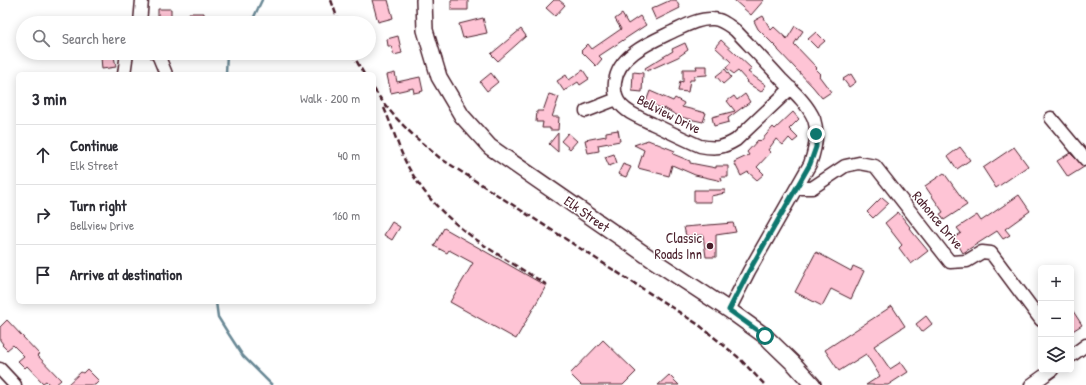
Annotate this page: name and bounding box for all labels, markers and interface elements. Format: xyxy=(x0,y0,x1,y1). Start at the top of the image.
search box xyxy=(16,16,376,60)
icon: search xyxy=(30,27,52,49)
text: Search here xyxy=(62,28,126,49)
text: 3 min xyxy=(32,87,67,110)
text: Walk · 200 m xyxy=(300,89,360,107)
street label: Bellview Drive xyxy=(634,89,705,138)
route end xyxy=(807,125,825,143)
text: Continue xyxy=(70,135,118,156)
icon: ahead xyxy=(32,144,54,166)
text: 40 m xyxy=(337,146,360,164)
text: Elk Street xyxy=(70,156,118,174)
street label: Rahonce Drive xyxy=(909,187,969,253)
street label: Elk Street xyxy=(561,191,614,236)
text: Turn right xyxy=(70,195,126,216)
icon: right xyxy=(32,204,54,226)
text: 160 m xyxy=(332,206,360,224)
text: Bellview Drive xyxy=(70,216,134,234)
place label: Classic Roads Inn xyxy=(654,228,703,263)
marker: Classic Roads Inn xyxy=(705,241,715,251)
icon: arrive xyxy=(32,264,54,286)
text: Arrive at destination xyxy=(70,264,182,285)
map controls xyxy=(1038,265,1074,373)
button: + xyxy=(1038,265,1074,301)
button: − xyxy=(1038,301,1074,337)
route start xyxy=(756,327,774,345)
button: layers xyxy=(1038,337,1074,373)

